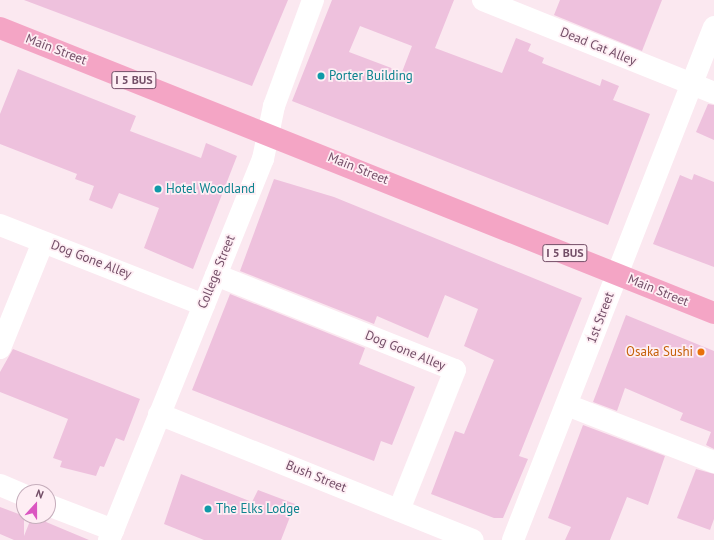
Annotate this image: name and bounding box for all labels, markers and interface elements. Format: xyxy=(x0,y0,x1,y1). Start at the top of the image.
street label: Dead Cat Alley xyxy=(557,25,639,69)
street label: Main Street xyxy=(23,31,89,69)
place label: Porter Building xyxy=(329,68,413,84)
road number: I 5 BUS xyxy=(111,70,157,90)
marker: Porter Building xyxy=(316,71,326,81)
street label: Main Street xyxy=(325,150,391,188)
place label: Hotel Woodland xyxy=(166,181,255,197)
marker: Hotel Woodland xyxy=(153,184,163,194)
street label: College Street xyxy=(195,233,239,311)
street label: Dog Gone Alley xyxy=(48,237,134,283)
road number: I 5 BUS xyxy=(542,243,588,263)
street label: Main Street xyxy=(625,272,691,310)
street label: 1st Street xyxy=(584,290,618,346)
street label: Dog Gone Alley xyxy=(362,328,448,374)
place label: Osaka Sushi xyxy=(626,344,693,360)
marker: Osaka Sushi xyxy=(696,347,706,357)
street label: Bush Street xyxy=(283,458,349,496)
north arrow xyxy=(16,484,56,524)
text: N xyxy=(34,486,46,502)
place label: The Elks Lodge xyxy=(216,501,300,517)
marker: The Elks Lodge xyxy=(203,504,213,514)

